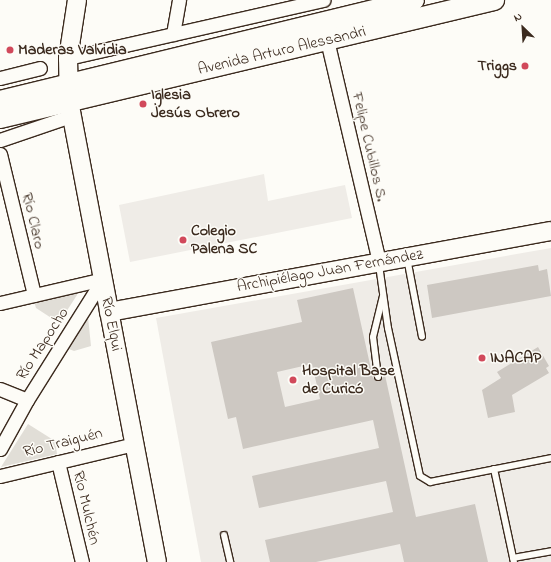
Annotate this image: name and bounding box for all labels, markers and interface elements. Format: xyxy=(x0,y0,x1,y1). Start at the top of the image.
north arrow xyxy=(503,8,543,48)
text: N xyxy=(511,8,525,26)
street label: Avenida Arturo Alessandri xyxy=(196,22,368,80)
place label: Maderas Valvidia xyxy=(18,40,127,60)
marker: Maderas Valvidia xyxy=(5,45,15,55)
place label: Triggs xyxy=(477,56,517,76)
marker: Triggs xyxy=(520,61,530,71)
place label: Iglesia Jesús Obrero xyxy=(151,85,240,123)
street label: Felipe Cubillos S. xyxy=(347,90,391,204)
marker: Iglesia Jesús Obrero xyxy=(138,99,148,109)
street label: Río Claro xyxy=(17,191,49,251)
place label: Colegio Palena SC xyxy=(191,221,257,259)
marker: Colegio Palena SC xyxy=(178,235,188,245)
street label: Archipiélago Juan Fernández xyxy=(235,245,425,297)
street label: Río Elqui xyxy=(96,295,126,353)
street label: Río Mapocho xyxy=(12,304,74,384)
place label: INACAP xyxy=(490,348,541,368)
marker: INACAP xyxy=(477,353,487,363)
place label: Hospital Base de Curicó xyxy=(302,361,395,399)
marker: Hospital Base de Curicó xyxy=(287,374,299,386)
street label: Río Traiguén xyxy=(21,424,105,462)
street label: Río Mulchén xyxy=(68,469,104,547)

